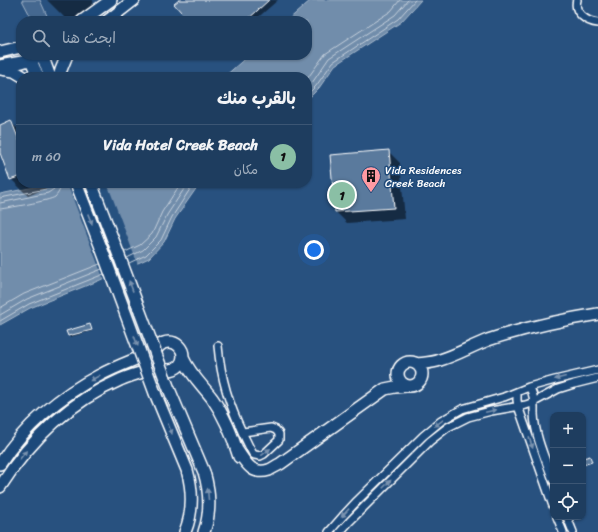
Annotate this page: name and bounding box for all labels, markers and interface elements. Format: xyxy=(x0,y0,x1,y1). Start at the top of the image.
search box xyxy=(16,16,312,60)
text: ابحث هنا xyxy=(62,25,116,51)
icon: search xyxy=(30,27,52,49)
text: بالقرب منك xyxy=(217,83,296,113)
text: Vida Hotel Creek Beach xyxy=(103,132,258,158)
text: 60 m xyxy=(32,145,61,168)
text: 1 xyxy=(280,145,286,168)
text: مكان xyxy=(234,158,258,181)
place label: Vida Residences Creek Beach xyxy=(385,161,462,193)
building icon: Vida Residences Creek Beach xyxy=(360,165,382,193)
pin: 1 xyxy=(329,180,355,210)
one-way arrow xyxy=(88,214,94,226)
your location xyxy=(304,240,324,260)
one-way arrow xyxy=(127,280,133,292)
one-way arrow xyxy=(134,335,140,347)
one-way arrow xyxy=(89,374,101,381)
one-way arrow xyxy=(554,376,566,382)
one-way arrow xyxy=(485,407,497,413)
map controls xyxy=(550,412,586,520)
button: + xyxy=(550,412,586,448)
one-way arrow xyxy=(433,419,444,427)
one-way arrow xyxy=(168,424,174,436)
one-way arrow xyxy=(528,437,534,449)
one-way arrow xyxy=(260,448,271,456)
button: − xyxy=(550,448,586,484)
one-way arrow xyxy=(18,450,27,460)
one-way arrow xyxy=(382,479,392,489)
button: locate xyxy=(550,484,586,520)
one-way arrow xyxy=(205,488,212,500)
one-way arrow xyxy=(340,508,350,518)

